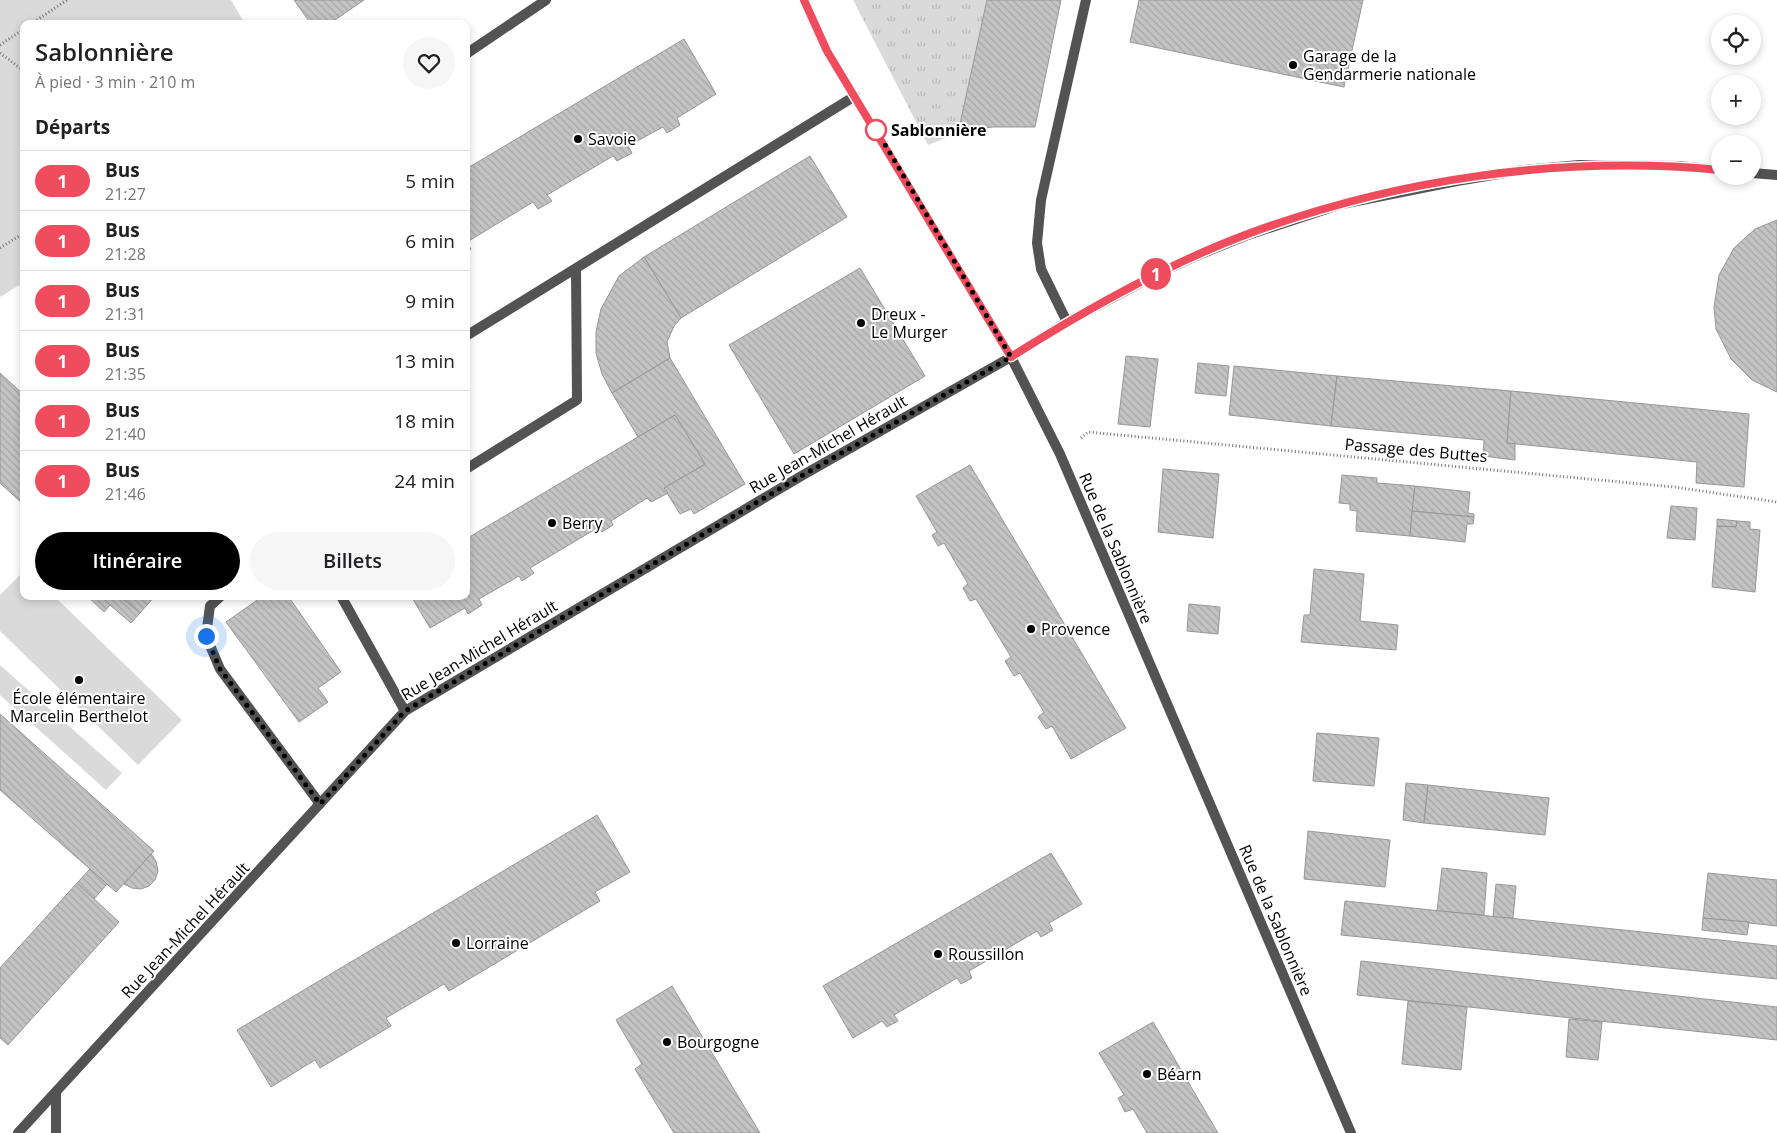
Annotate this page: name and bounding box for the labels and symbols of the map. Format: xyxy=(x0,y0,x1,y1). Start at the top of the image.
place label: Garage de la Gendarmerie nationale xyxy=(1303,45,1476,85)
marker: Garage de la Gendarmerie nationale xyxy=(1287,59,1299,71)
marker: Sablonnière xyxy=(865,119,887,141)
place label: Sablonnière xyxy=(891,119,986,141)
place label: Savoie xyxy=(588,128,636,150)
marker: Savoie xyxy=(572,133,584,145)
line badge: 1 xyxy=(1140,258,1172,290)
place label: Dreux - Le Murger xyxy=(871,303,948,343)
marker: Dreux - Le Murger xyxy=(855,317,867,329)
street label: Rue Jean-Michel Hérault xyxy=(745,390,911,498)
street label: Passage des Buttes xyxy=(1344,433,1488,467)
street label: Rue de la Sablonnière xyxy=(1074,469,1158,627)
place label: Berry xyxy=(562,512,603,534)
marker: Berry xyxy=(546,517,558,529)
street label: Rue Jean-Michel Hérault xyxy=(397,594,562,705)
place label: Provence xyxy=(1041,618,1110,640)
marker: Provence xyxy=(1025,623,1037,635)
your location xyxy=(194,624,219,649)
marker: École élémentaire Marcelin Berthelot xyxy=(73,674,85,686)
place label: École élémentaire Marcelin Berthelot xyxy=(10,687,148,727)
street label: Rue de la Sablonnière xyxy=(1234,841,1318,999)
street label: Rue Jean-Michel Hérault xyxy=(116,857,254,1003)
place label: Lorraine xyxy=(466,932,529,954)
marker: Lorraine xyxy=(450,937,462,949)
place label: Roussillon xyxy=(948,943,1024,965)
marker: Roussillon xyxy=(932,948,944,960)
place label: Bourgogne xyxy=(677,1031,759,1053)
marker: Bourgogne xyxy=(661,1036,673,1048)
place label: Béarn xyxy=(1157,1063,1202,1085)
marker: Béarn xyxy=(1141,1068,1153,1080)

